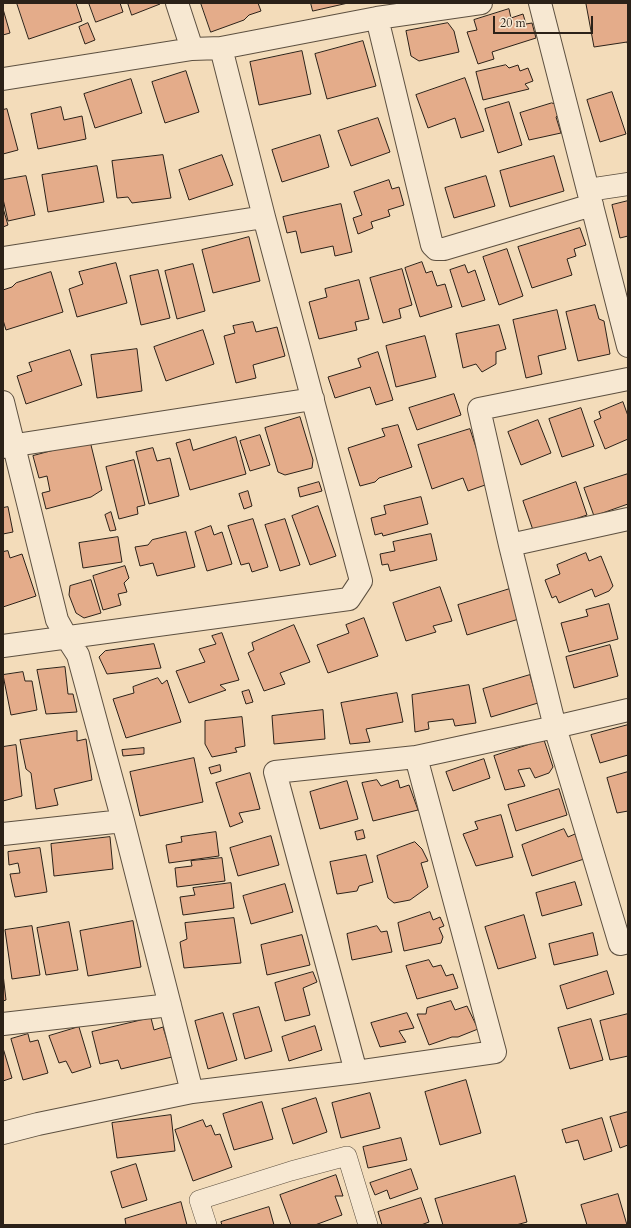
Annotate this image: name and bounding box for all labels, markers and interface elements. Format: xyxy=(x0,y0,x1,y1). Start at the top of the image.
scale bar xyxy=(495,8,595,34)
text: 20 m xyxy=(500,15,526,31)

